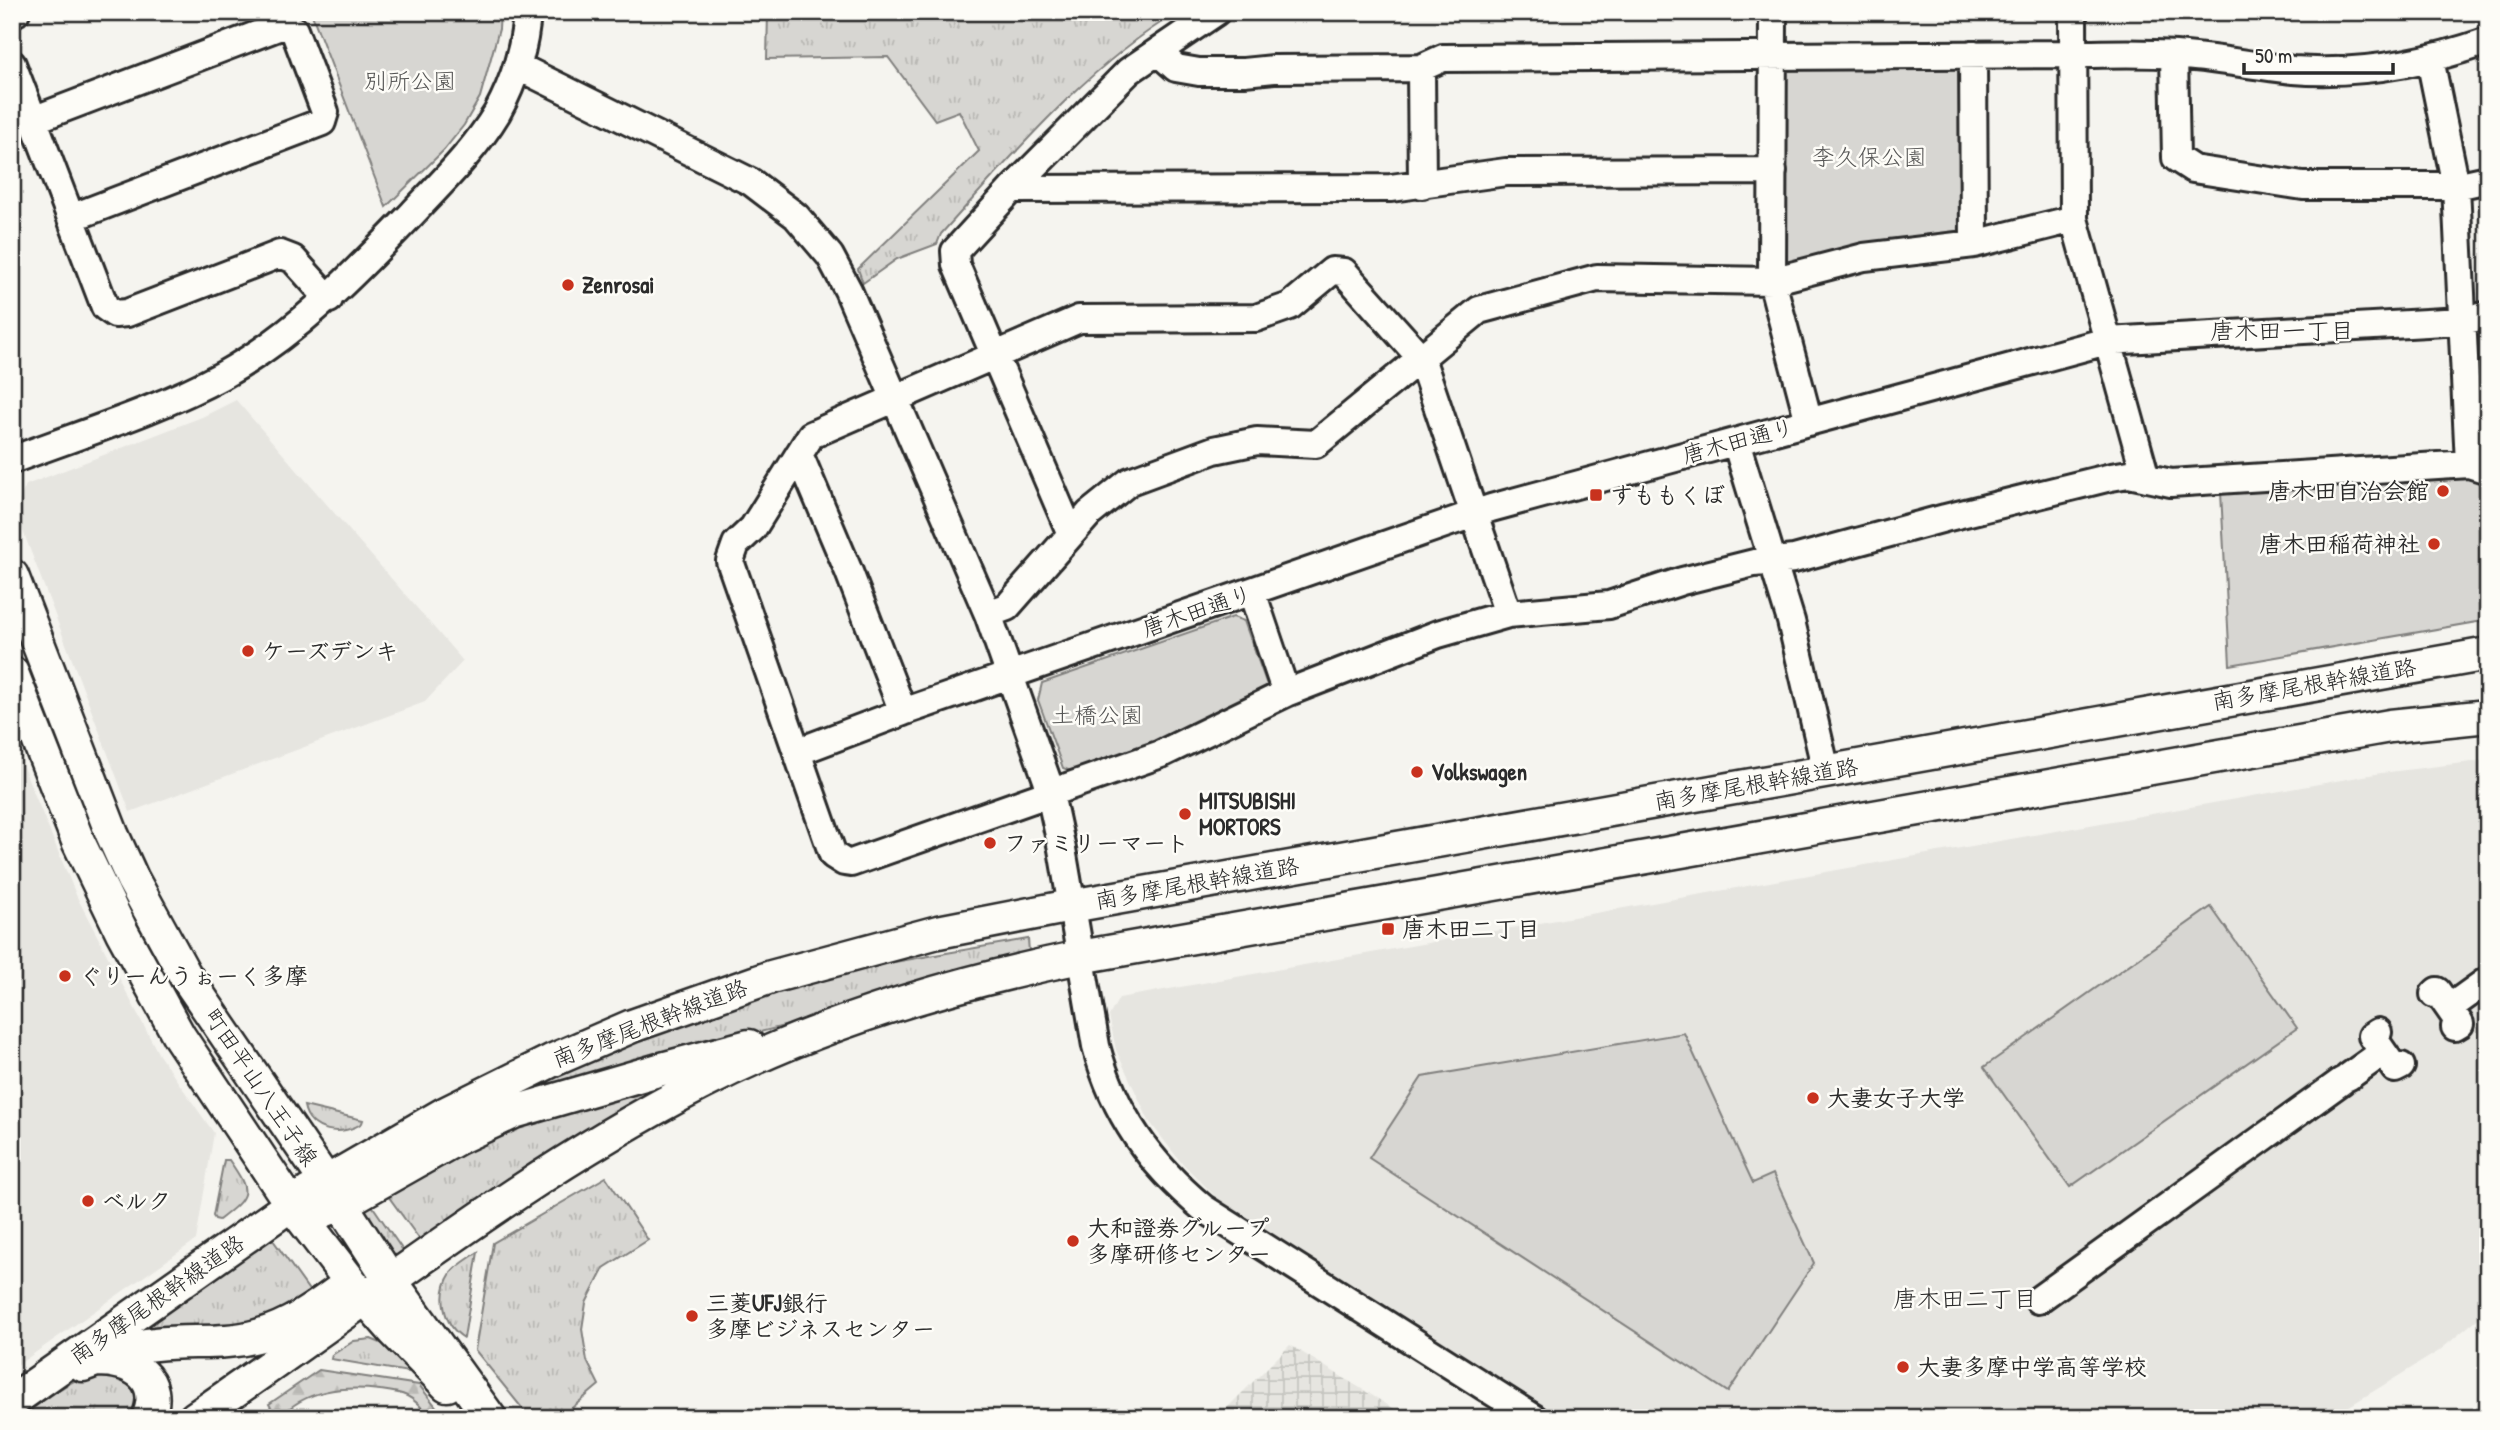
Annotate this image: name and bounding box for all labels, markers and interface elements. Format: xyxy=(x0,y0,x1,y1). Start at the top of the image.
scale bar xyxy=(2244,32,2393,76)
text: 50 m xyxy=(2255,41,2292,70)
park label: 別所公園 xyxy=(364,65,456,96)
park label: 李久保公園 xyxy=(1812,141,1927,172)
place label: Zenrosai xyxy=(582,269,654,300)
marker: Zenrosai xyxy=(560,277,576,293)
district label: 唐木田一丁目 xyxy=(2210,314,2354,346)
street label: 唐木田通り xyxy=(1678,411,1797,470)
place label: 唐木田自治会館 xyxy=(2268,475,2429,506)
place label: すももくぼ xyxy=(1610,479,1725,510)
marker: 唐木田自治会館 xyxy=(2435,483,2451,499)
marker: すももくぼ xyxy=(1588,487,1604,503)
place label: 唐木田稲荷神社 xyxy=(2259,528,2420,559)
marker: 唐木田稲荷神社 xyxy=(2426,536,2442,552)
street label: 唐木田通り xyxy=(1137,577,1256,644)
place label: ケーズデンキ xyxy=(262,635,398,666)
marker: ケーズデンキ xyxy=(240,643,256,659)
street label: 南多摩尾根幹線道路 xyxy=(2209,650,2419,717)
park label: 土橋公園 xyxy=(1051,699,1143,730)
street label: 南多摩尾根幹線道路 xyxy=(1651,750,1861,817)
place label: Volkswagen xyxy=(1431,756,1527,788)
marker: Volkswagen xyxy=(1409,764,1425,780)
place label: MITSUBISHI MORTORS xyxy=(1199,785,1296,842)
marker: MITSUBISHI MORTORS xyxy=(1177,806,1193,822)
place label: ファミリーマート xyxy=(1004,827,1189,858)
marker: ファミリーマート xyxy=(982,835,998,851)
street label: 南多摩尾根幹線道路 xyxy=(1092,849,1302,916)
place label: 唐木田二丁目 xyxy=(1402,913,1540,944)
marker: 唐木田二丁目 xyxy=(1380,921,1396,937)
place label: ぐりーんうぉーく多摩 xyxy=(79,960,308,991)
marker: ぐりーんうぉーく多摩 xyxy=(57,968,73,984)
street label: 南多摩尾根幹線道路 xyxy=(548,971,752,1074)
street label: 町田平山八王子線 xyxy=(197,1002,326,1172)
place label: 大妻女子大学 xyxy=(1827,1082,1965,1113)
marker: 大妻女子大学 xyxy=(1805,1090,1821,1106)
place label: ベルク xyxy=(102,1185,171,1216)
marker: ベルク xyxy=(80,1193,96,1209)
place label: 大和證券グループ 多摩研修センター xyxy=(1087,1212,1271,1269)
street label: 南多摩尾根幹線道路 xyxy=(63,1227,250,1371)
marker: 大和證券グループ 多摩研修センター xyxy=(1065,1233,1081,1249)
district label: 唐木田二丁目 xyxy=(1893,1282,2037,1314)
place label: 三菱UFJ銀行 多摩ビジネスセンター xyxy=(706,1287,935,1344)
marker: 三菱UFJ銀行 多摩ビジネスセンター xyxy=(684,1308,700,1324)
place label: 大妻多摩中学高等学校 xyxy=(1917,1351,2147,1382)
marker: 大妻多摩中学高等学校 xyxy=(1895,1359,1911,1375)

